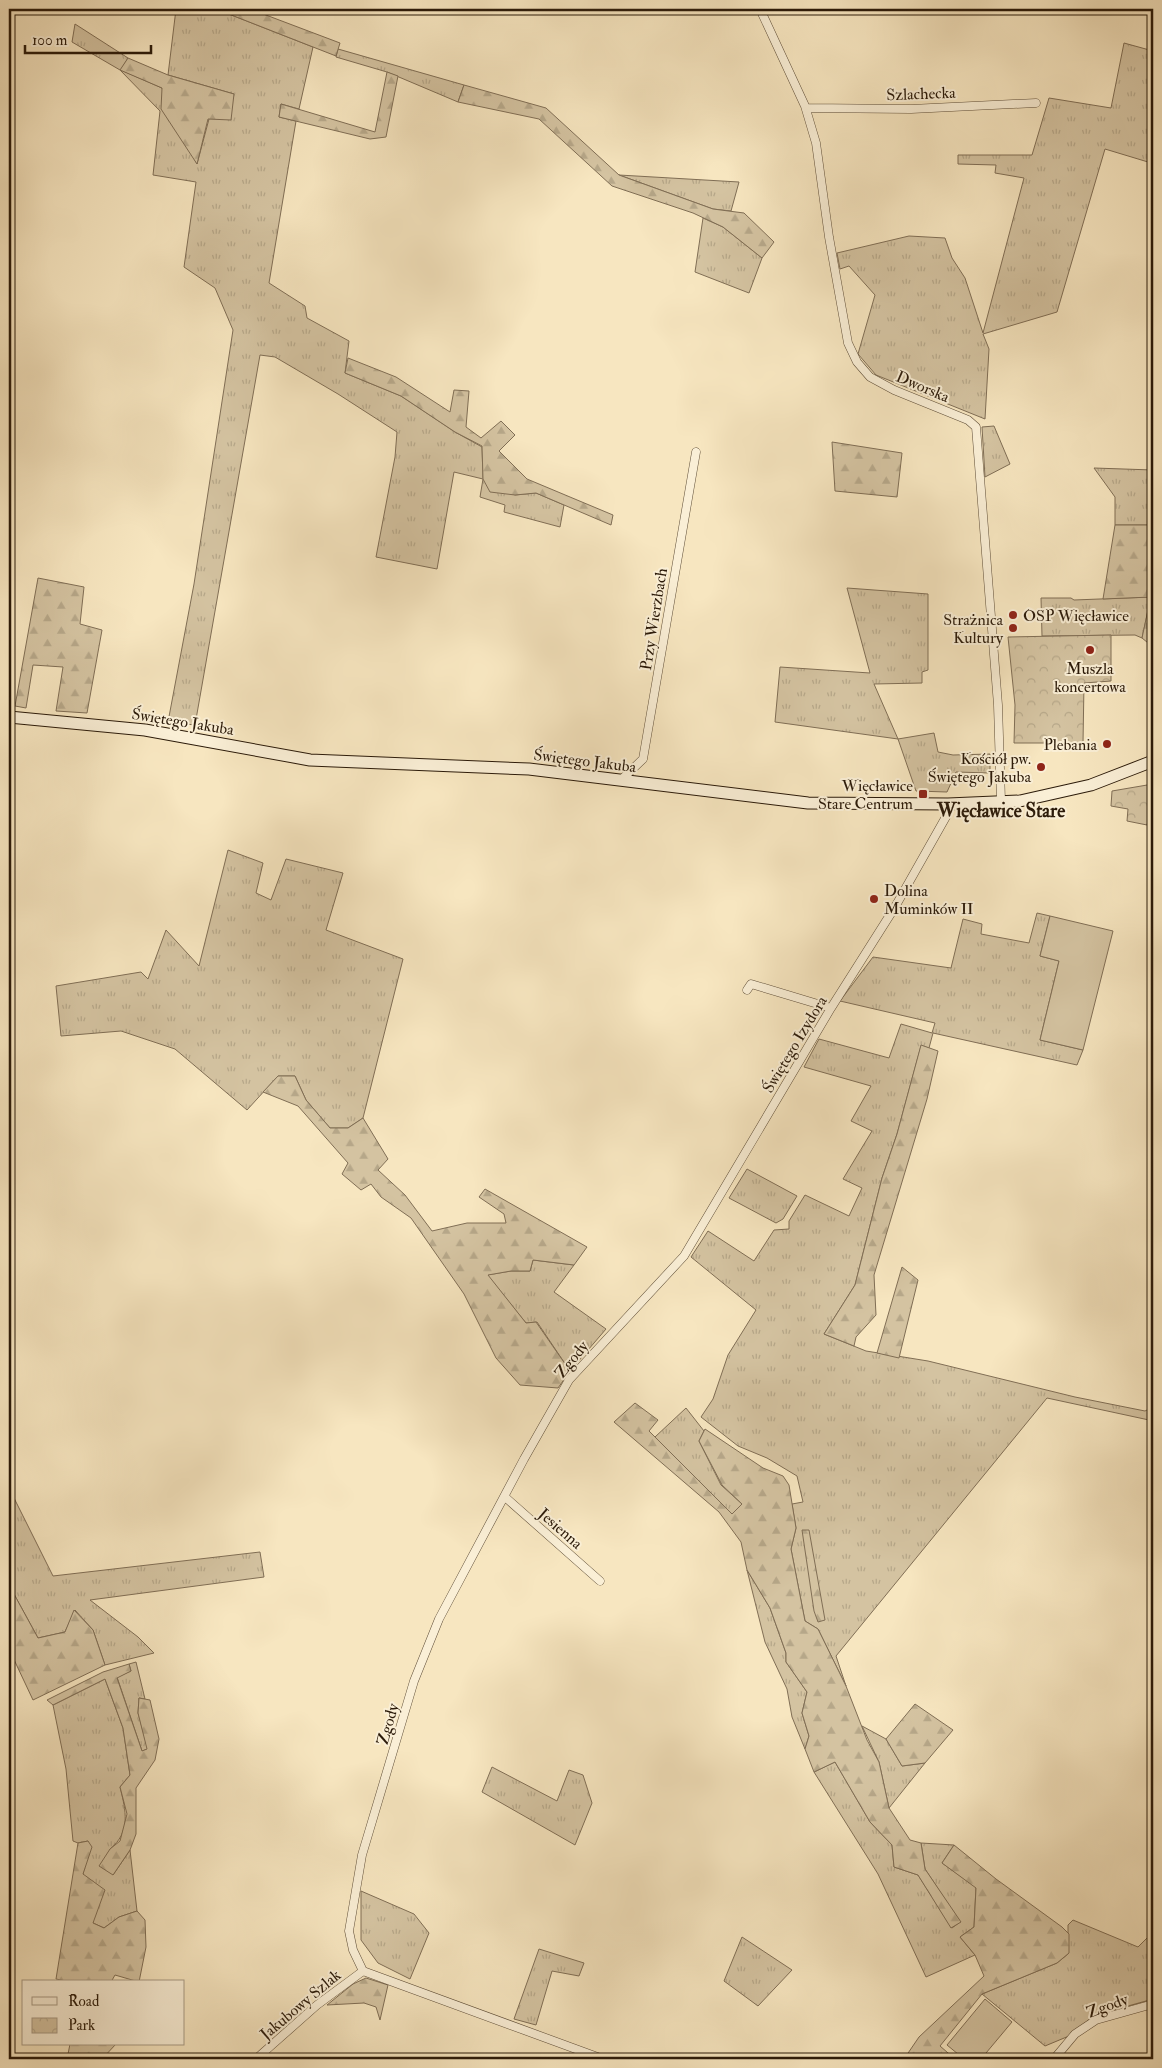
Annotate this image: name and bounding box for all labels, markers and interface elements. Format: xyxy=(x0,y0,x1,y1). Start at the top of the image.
scale bar xyxy=(25,22,151,54)
text: 100 m xyxy=(32,31,68,50)
street label: Szlachecka xyxy=(886,83,956,105)
street label: Dworska xyxy=(893,367,953,407)
street label: Przy Wierzbach xyxy=(636,566,672,672)
place label: OSP Więcławice xyxy=(1023,606,1129,626)
marker: OSP Więcławice xyxy=(1007,609,1019,621)
place label: Strażnica Kultury xyxy=(943,610,1004,648)
marker: Strażnica Kultury xyxy=(1007,622,1019,634)
marker: Muszla koncertowa xyxy=(1084,644,1096,656)
place label: Muszla koncertowa xyxy=(1054,659,1126,697)
street label: Świętego Jakuba xyxy=(130,704,236,741)
place label: Plebania xyxy=(1043,735,1097,755)
marker: Plebania xyxy=(1101,738,1113,750)
street label: Świętego Jakuba xyxy=(532,745,638,778)
place label: Kościół pw. Świętego Jakuba xyxy=(928,749,1031,788)
marker: Kościół pw. Świętego Jakuba xyxy=(1035,761,1047,773)
place label: Więcławice Stare Centrum xyxy=(818,776,914,814)
marker: Więcławice Stare Centrum xyxy=(917,788,929,800)
district label: Więcławice Stare xyxy=(936,799,1065,823)
place label: Dolina Muminków II xyxy=(884,881,974,919)
marker: Dolina Muminków II xyxy=(868,893,880,905)
street label: Świętego Izydora xyxy=(758,992,832,1097)
street label: Zgody xyxy=(551,1336,594,1382)
street label: Jesienna xyxy=(533,1503,587,1554)
street label: Zgody xyxy=(372,1700,404,1747)
street label: Jakubowy Szlak xyxy=(255,1965,346,2046)
legend xyxy=(22,1980,185,2046)
street label: Zgody xyxy=(1084,1989,1132,2023)
text: Road xyxy=(68,1992,100,2011)
text: Park xyxy=(68,2016,95,2035)

